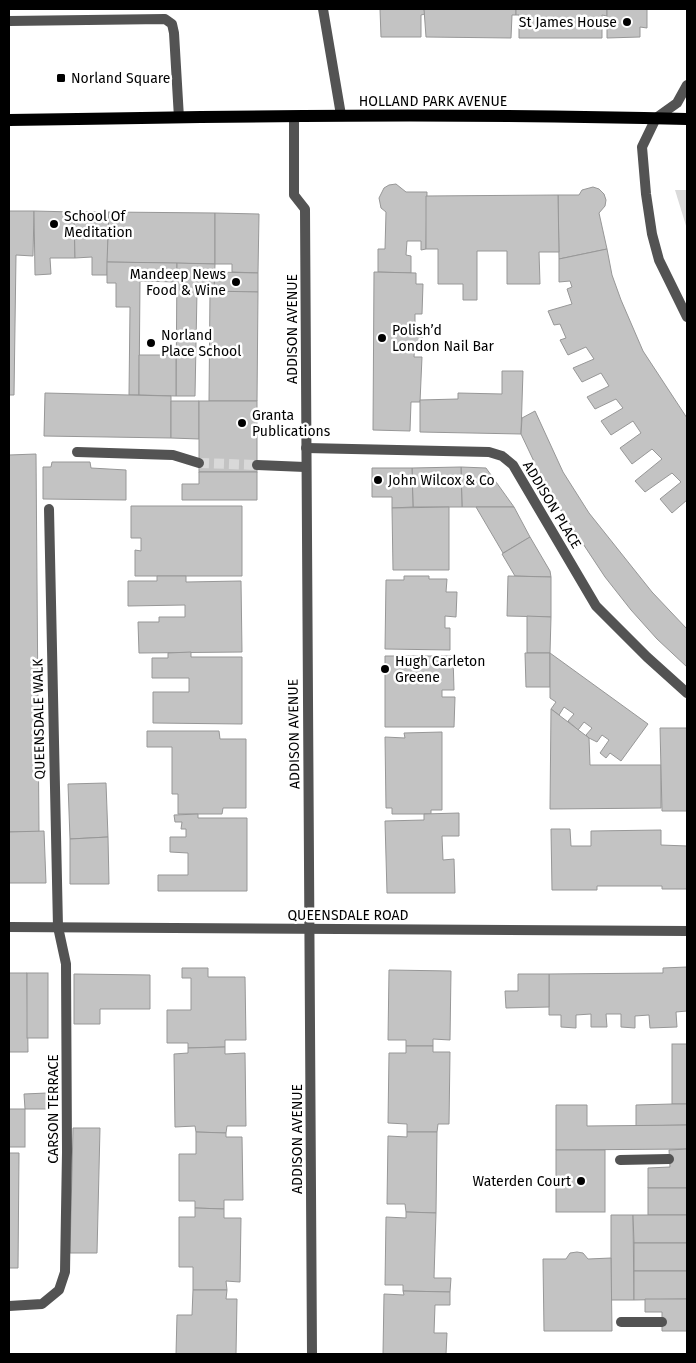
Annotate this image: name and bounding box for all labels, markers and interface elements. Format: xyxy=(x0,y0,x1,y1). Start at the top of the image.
place label: St James House xyxy=(519,14,617,31)
marker: St James House xyxy=(621,16,633,28)
place label: Norland Square xyxy=(71,70,170,87)
marker: Norland Square xyxy=(55,72,67,84)
street label: HOLLAND PARK AVENUE xyxy=(359,93,507,110)
place label: School Of Meditation xyxy=(64,208,133,241)
marker: School Of Meditation xyxy=(48,218,60,230)
place label: Mandeep News Food & Wine xyxy=(130,266,226,299)
street label: ADDISON AVENUE xyxy=(284,274,301,384)
marker: Mandeep News Food & Wine xyxy=(230,276,242,288)
place label: Polish’d London Nail Bar xyxy=(392,322,495,355)
place label: Norland Place School xyxy=(161,327,241,360)
marker: Polish’d London Nail Bar xyxy=(376,332,388,344)
marker: Norland Place School xyxy=(145,337,157,349)
place label: Granta Publications xyxy=(252,407,331,440)
marker: Granta Publications xyxy=(236,417,248,429)
street label: ADDISON PLACE xyxy=(519,458,585,552)
place label: John Wilcox & Co xyxy=(388,472,495,489)
marker: John Wilcox & Co xyxy=(372,474,384,486)
place label: Hugh Carleton Greene xyxy=(395,653,485,686)
street label: QUEENSDALE WALK xyxy=(29,658,49,780)
marker: Hugh Carleton Greene xyxy=(379,663,391,675)
street label: ADDISON AVENUE xyxy=(285,679,303,789)
street label: QUEENSDALE ROAD xyxy=(287,907,409,924)
street label: CARSON TERRACE xyxy=(45,1054,62,1164)
street label: ADDISON AVENUE xyxy=(289,1084,306,1194)
place label: Waterden Court xyxy=(473,1173,572,1190)
marker: Waterden Court xyxy=(575,1175,587,1187)

